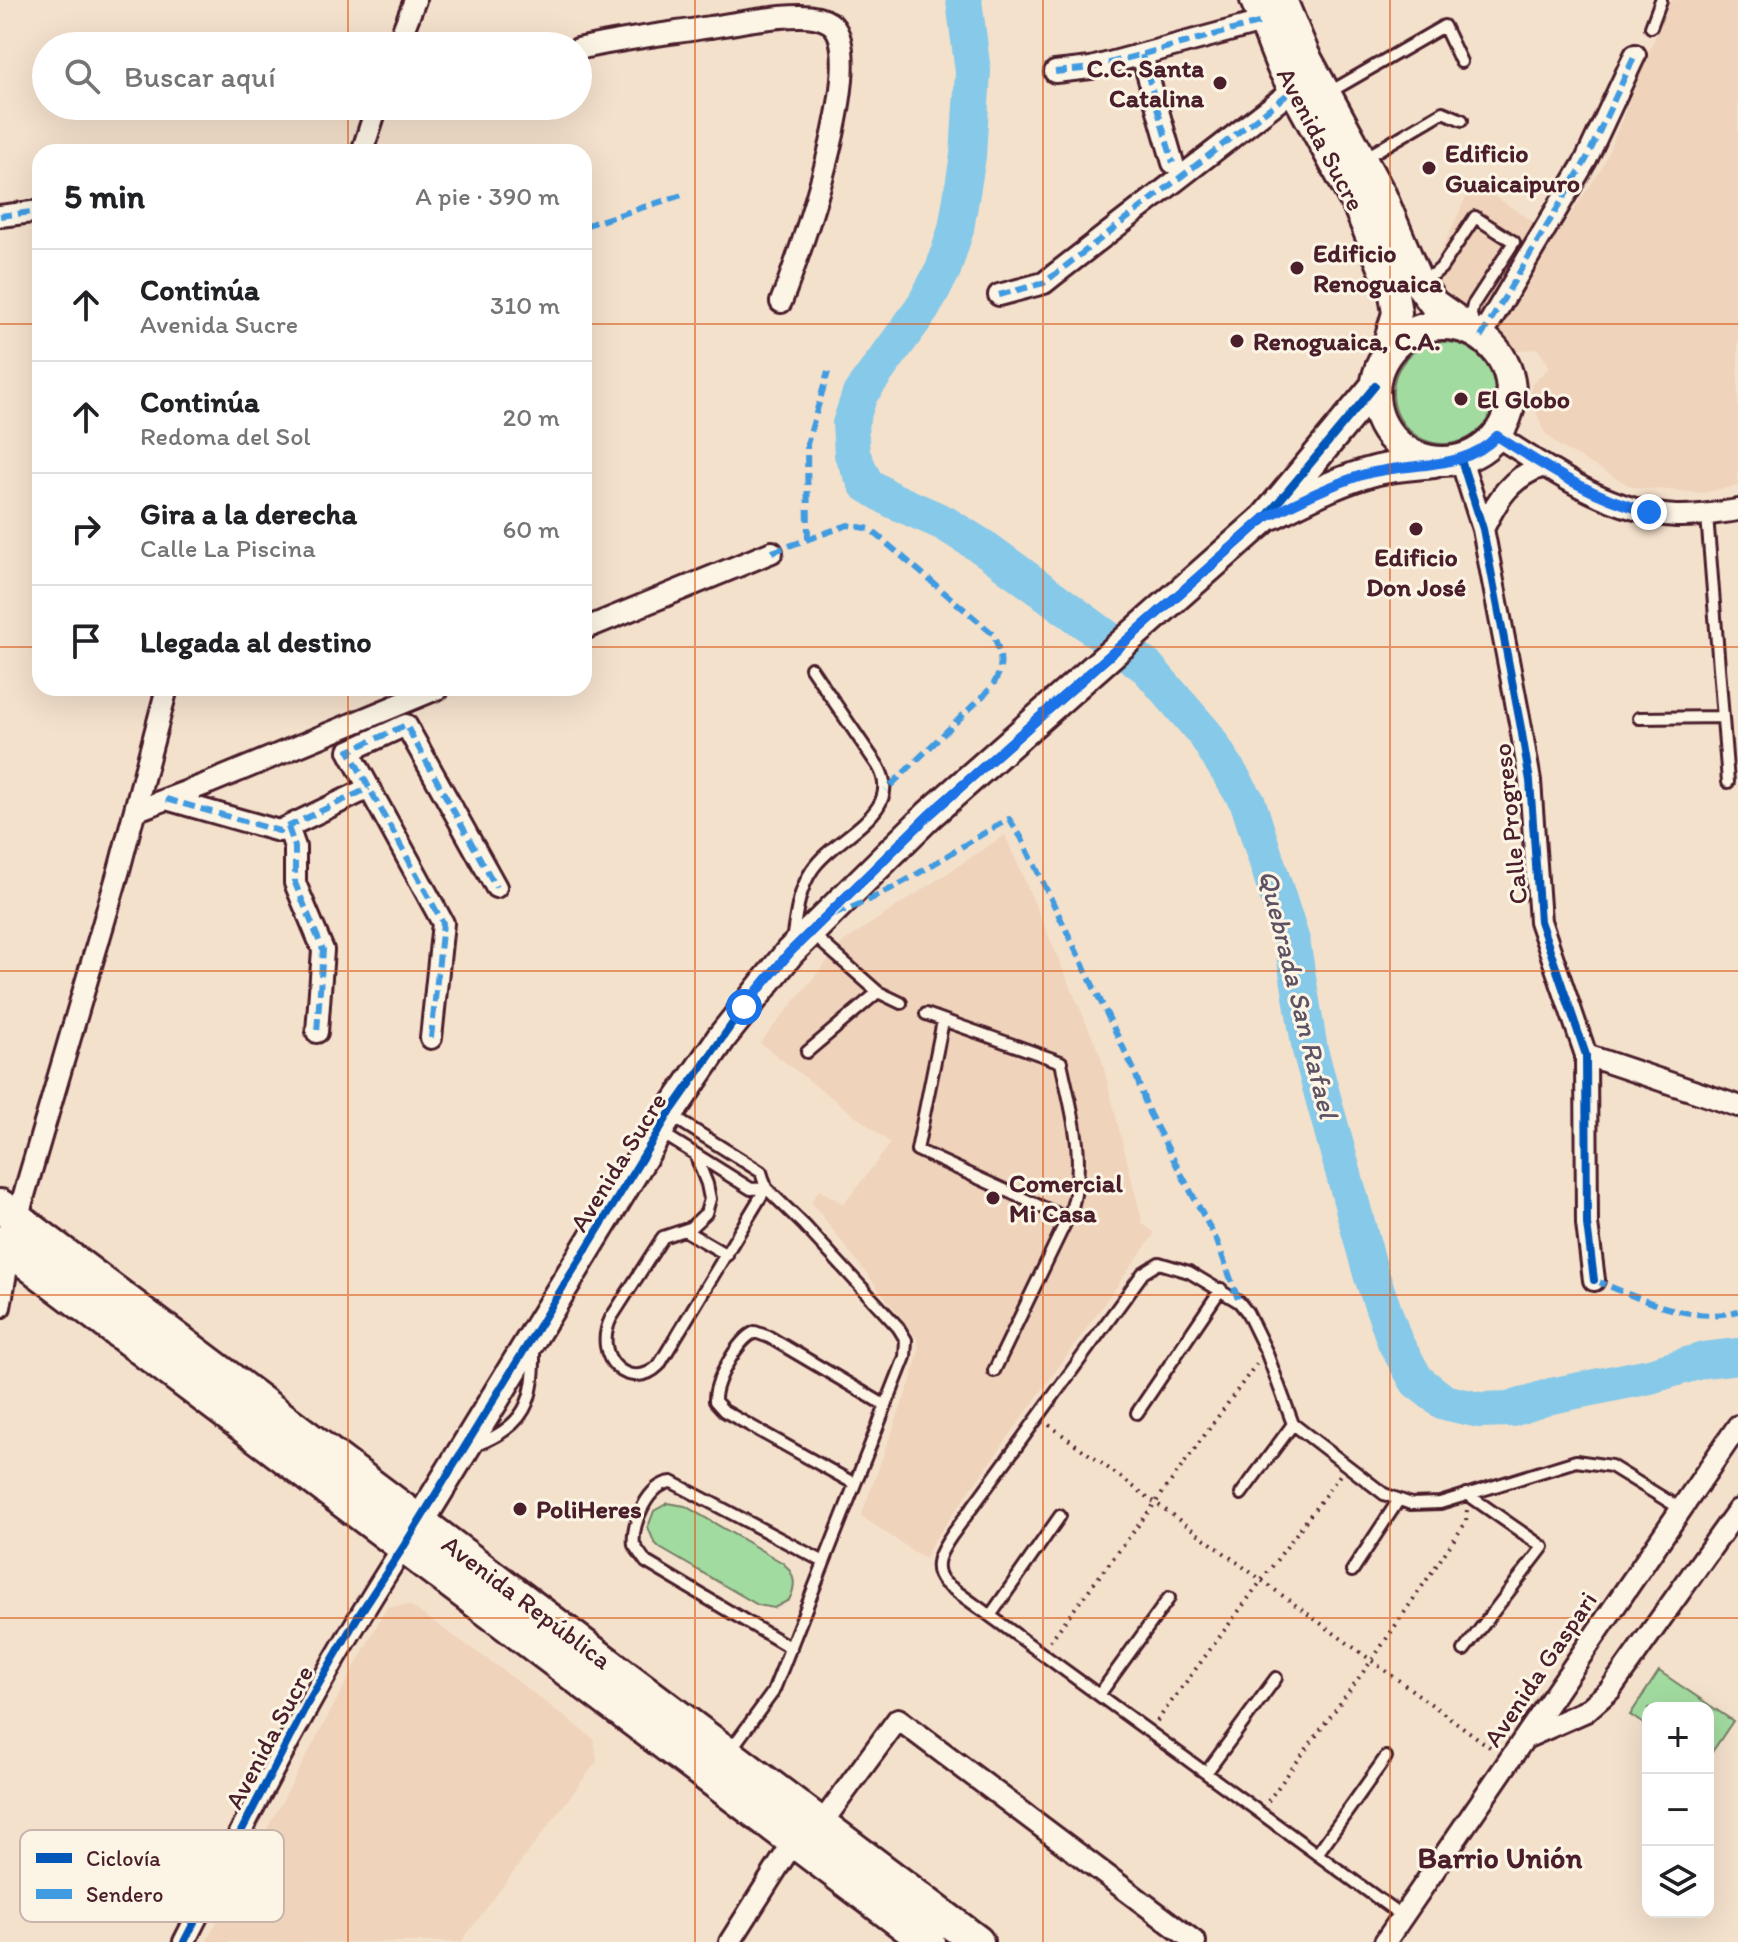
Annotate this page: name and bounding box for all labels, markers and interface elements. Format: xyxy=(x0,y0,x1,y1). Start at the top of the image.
search box xyxy=(32,32,592,120)
place label: C.C. Santa Catalina xyxy=(1087,52,1204,114)
icon: search xyxy=(60,54,104,98)
text: Buscar aquí xyxy=(124,58,276,95)
street label: Avenida Sucre xyxy=(1270,62,1372,216)
marker: C.C. Santa Catalina xyxy=(1211,74,1229,92)
place label: Edificio Guaicaipuro xyxy=(1445,137,1580,199)
marker: Edificio Guaicaipuro xyxy=(1420,159,1438,177)
text: 5 min xyxy=(64,176,145,217)
text: A pie · 390 m xyxy=(415,180,560,212)
place label: Edificio Renoguaica xyxy=(1313,237,1443,299)
marker: Edificio Renoguaica xyxy=(1288,259,1306,277)
text: Continúa xyxy=(140,271,260,308)
icon: ahead xyxy=(64,283,108,327)
text: 310 m xyxy=(490,289,560,321)
text: Avenida Sucre xyxy=(140,308,298,340)
place label: Renoguaica, C.A. xyxy=(1253,325,1441,357)
marker: Renoguaica, C.A. xyxy=(1228,332,1246,350)
text: Continúa xyxy=(140,383,260,420)
place label: El Globo xyxy=(1477,383,1570,415)
marker: El Globo xyxy=(1452,390,1470,408)
icon: ahead xyxy=(64,395,108,439)
text: 20 m xyxy=(503,401,560,433)
text: Redoma del Sol xyxy=(140,420,311,452)
route end xyxy=(1631,494,1667,530)
text: Gira a la derecha xyxy=(140,495,357,532)
icon: right xyxy=(64,507,108,551)
text: 60 m xyxy=(503,513,560,545)
marker: Edificio Don José xyxy=(1407,520,1425,538)
text: Calle La Piscina xyxy=(140,532,316,564)
place label: Edificio Don José xyxy=(1366,541,1466,603)
icon: arrive xyxy=(64,619,108,663)
text: Llegada al destino xyxy=(140,623,372,660)
street label: Calle Progreso xyxy=(1486,742,1534,906)
water label: Quebrada San Rafael xyxy=(1252,866,1347,1124)
route start xyxy=(726,989,762,1025)
street label: Avenida Sucre xyxy=(563,1086,673,1238)
place label: Comercial Mi Casa xyxy=(1009,1167,1123,1229)
marker: Comercial Mi Casa xyxy=(984,1189,1002,1207)
place label: PoliHeres xyxy=(536,1493,642,1525)
marker: PoliHeres xyxy=(511,1500,529,1518)
street label: Avenida República xyxy=(436,1528,618,1676)
street label: Avenida Gaspari xyxy=(1476,1585,1604,1753)
street label: Avenida Sucre xyxy=(218,1660,320,1814)
map controls xyxy=(1642,1702,1714,1918)
button: + xyxy=(1642,1702,1714,1774)
button: − xyxy=(1642,1774,1714,1846)
legend xyxy=(20,1830,284,1922)
district label: Barrio Unión xyxy=(1418,1839,1582,1876)
text: Ciclovía xyxy=(86,1845,161,1872)
button: layers xyxy=(1642,1846,1714,1918)
text: Sendero xyxy=(86,1881,163,1908)

